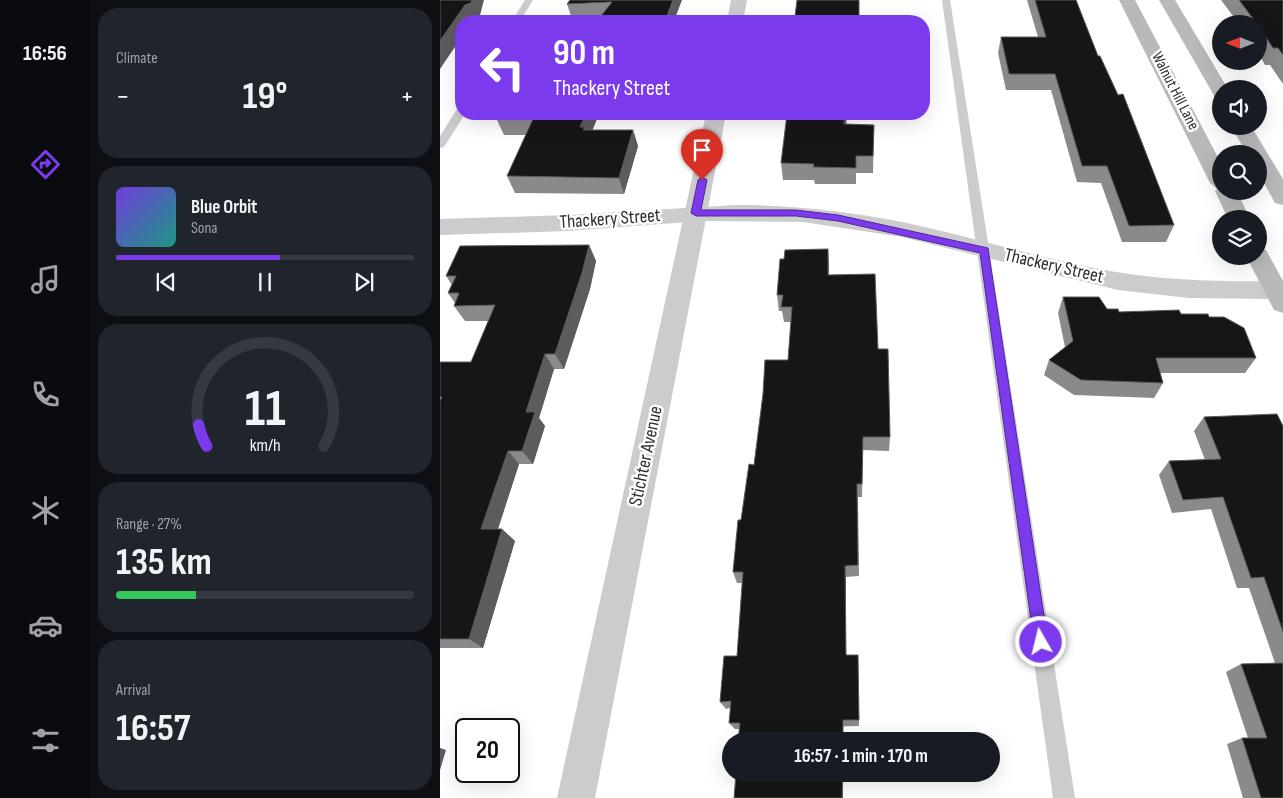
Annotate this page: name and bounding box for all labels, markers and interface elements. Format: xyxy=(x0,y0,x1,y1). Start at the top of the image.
north arrow xyxy=(1212,15,1268,70)
map controls xyxy=(1212,15,1267,265)
text: 90 m xyxy=(553,32,615,75)
icon: left xyxy=(470,35,535,100)
text: 16:56 xyxy=(23,40,67,67)
text: Climate xyxy=(116,49,158,68)
street label: Walnut Hill Lane xyxy=(1147,49,1203,133)
text: 19° xyxy=(243,74,287,119)
text: Thackery Street xyxy=(553,75,670,102)
text: − xyxy=(116,80,130,113)
text: + xyxy=(400,80,414,113)
button: sound xyxy=(1212,80,1267,135)
pin xyxy=(681,129,723,180)
icon: arrive xyxy=(688,136,716,164)
button: search xyxy=(1212,145,1267,200)
icon: directions xyxy=(28,147,63,182)
text: Blue Orbit xyxy=(191,196,257,219)
street label: Thackery Street xyxy=(559,204,661,234)
button: layers xyxy=(1212,210,1267,265)
text: Sona xyxy=(191,219,218,238)
street label: Thackery Street xyxy=(1002,243,1106,289)
icon: music xyxy=(28,262,63,297)
icon: previous xyxy=(152,268,180,296)
icon: pause xyxy=(251,268,279,296)
icon: next xyxy=(350,268,378,296)
icon: phone xyxy=(28,377,63,412)
text: 11 xyxy=(245,378,285,441)
street label: Stichter Avenue xyxy=(624,404,668,508)
text: km/h xyxy=(250,435,280,456)
icon: climate xyxy=(28,493,63,528)
text: Range · 27% xyxy=(116,515,182,534)
text: 135 km xyxy=(116,540,212,585)
icon: car xyxy=(28,608,63,643)
position arrow xyxy=(1014,615,1066,667)
text: Arrival xyxy=(116,681,150,700)
text: 16:57 xyxy=(116,706,190,751)
speed limit sign: 20 xyxy=(455,718,520,783)
icon: filters xyxy=(28,723,63,758)
text: 16:57 · 1 min · 170 m xyxy=(794,745,928,768)

